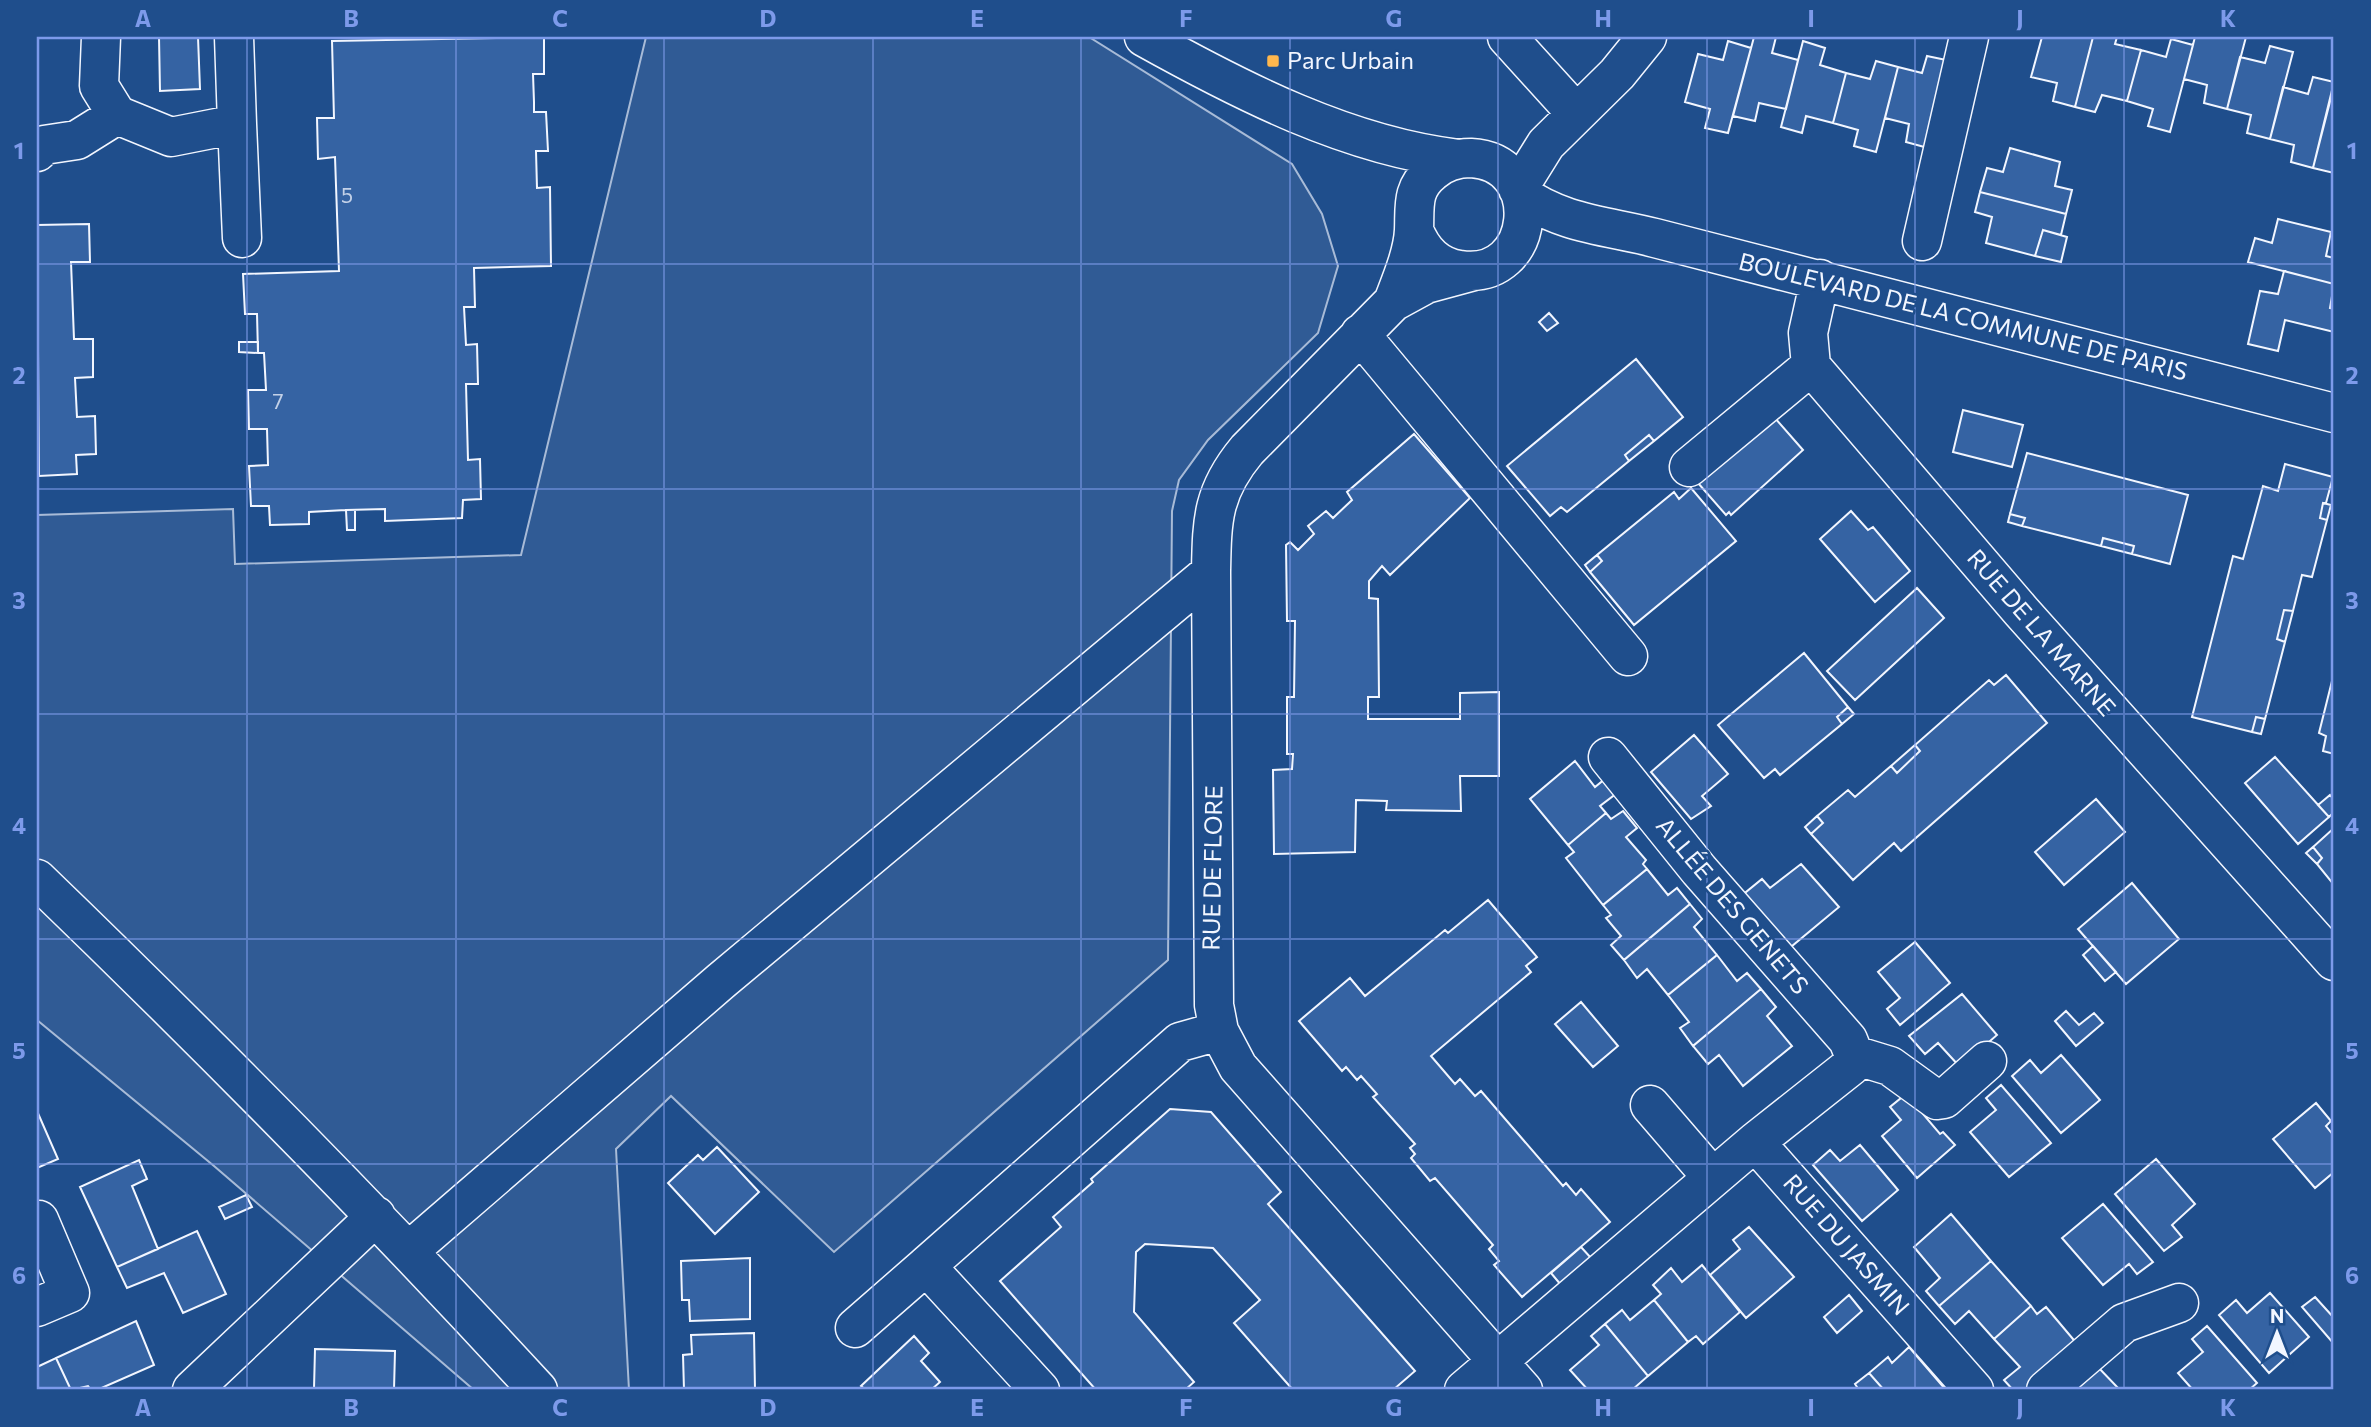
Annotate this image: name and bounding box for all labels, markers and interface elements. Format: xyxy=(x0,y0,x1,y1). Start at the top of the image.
text: A xyxy=(135,4,152,32)
text: B xyxy=(343,4,359,32)
text: C xyxy=(552,4,568,32)
text: D xyxy=(760,4,777,32)
text: E xyxy=(970,4,984,32)
text: F xyxy=(1179,4,1193,32)
text: G xyxy=(1386,4,1402,32)
text: H xyxy=(1594,4,1612,32)
text: I xyxy=(1807,4,1815,32)
text: J xyxy=(2016,4,2024,32)
text: K xyxy=(2220,4,2236,32)
place label: Parc Urbain xyxy=(1287,45,1414,74)
marker: Parc Urbain xyxy=(1265,53,1281,69)
text: 1 xyxy=(14,136,24,164)
text: 1 xyxy=(2347,136,2357,164)
house number: 5 xyxy=(341,182,353,207)
street label: BOULEVARD DE LA COMMUNE DE PARIS xyxy=(1736,246,2191,385)
text: 2 xyxy=(12,361,26,389)
text: 2 xyxy=(2345,361,2359,389)
house number: 7 xyxy=(272,388,284,413)
street label: RUE DE LA MARNE xyxy=(1962,543,2122,721)
text: 3 xyxy=(12,586,26,614)
text: 3 xyxy=(2345,586,2359,614)
street label: RUE DE FLORE xyxy=(1196,785,1227,951)
text: 4 xyxy=(12,811,26,839)
street label: ALLÉE DES GENETS xyxy=(1651,811,1815,999)
text: 4 xyxy=(2345,811,2359,839)
text: 5 xyxy=(12,1036,26,1064)
text: 5 xyxy=(2345,1036,2359,1064)
street label: RUE DU JASMIN xyxy=(1778,1168,1916,1320)
text: 6 xyxy=(12,1261,26,1289)
text: 6 xyxy=(2345,1261,2359,1289)
north arrow xyxy=(2242,1298,2312,1368)
text: N xyxy=(2270,1304,2284,1327)
text: A xyxy=(135,1393,152,1421)
text: B xyxy=(343,1393,359,1421)
text: C xyxy=(552,1393,568,1421)
text: D xyxy=(760,1393,777,1421)
text: E xyxy=(970,1393,984,1421)
text: F xyxy=(1179,1393,1193,1421)
text: G xyxy=(1386,1393,1402,1421)
text: H xyxy=(1594,1393,1612,1421)
text: I xyxy=(1807,1393,1815,1421)
text: J xyxy=(2016,1393,2024,1421)
text: K xyxy=(2220,1393,2236,1421)

